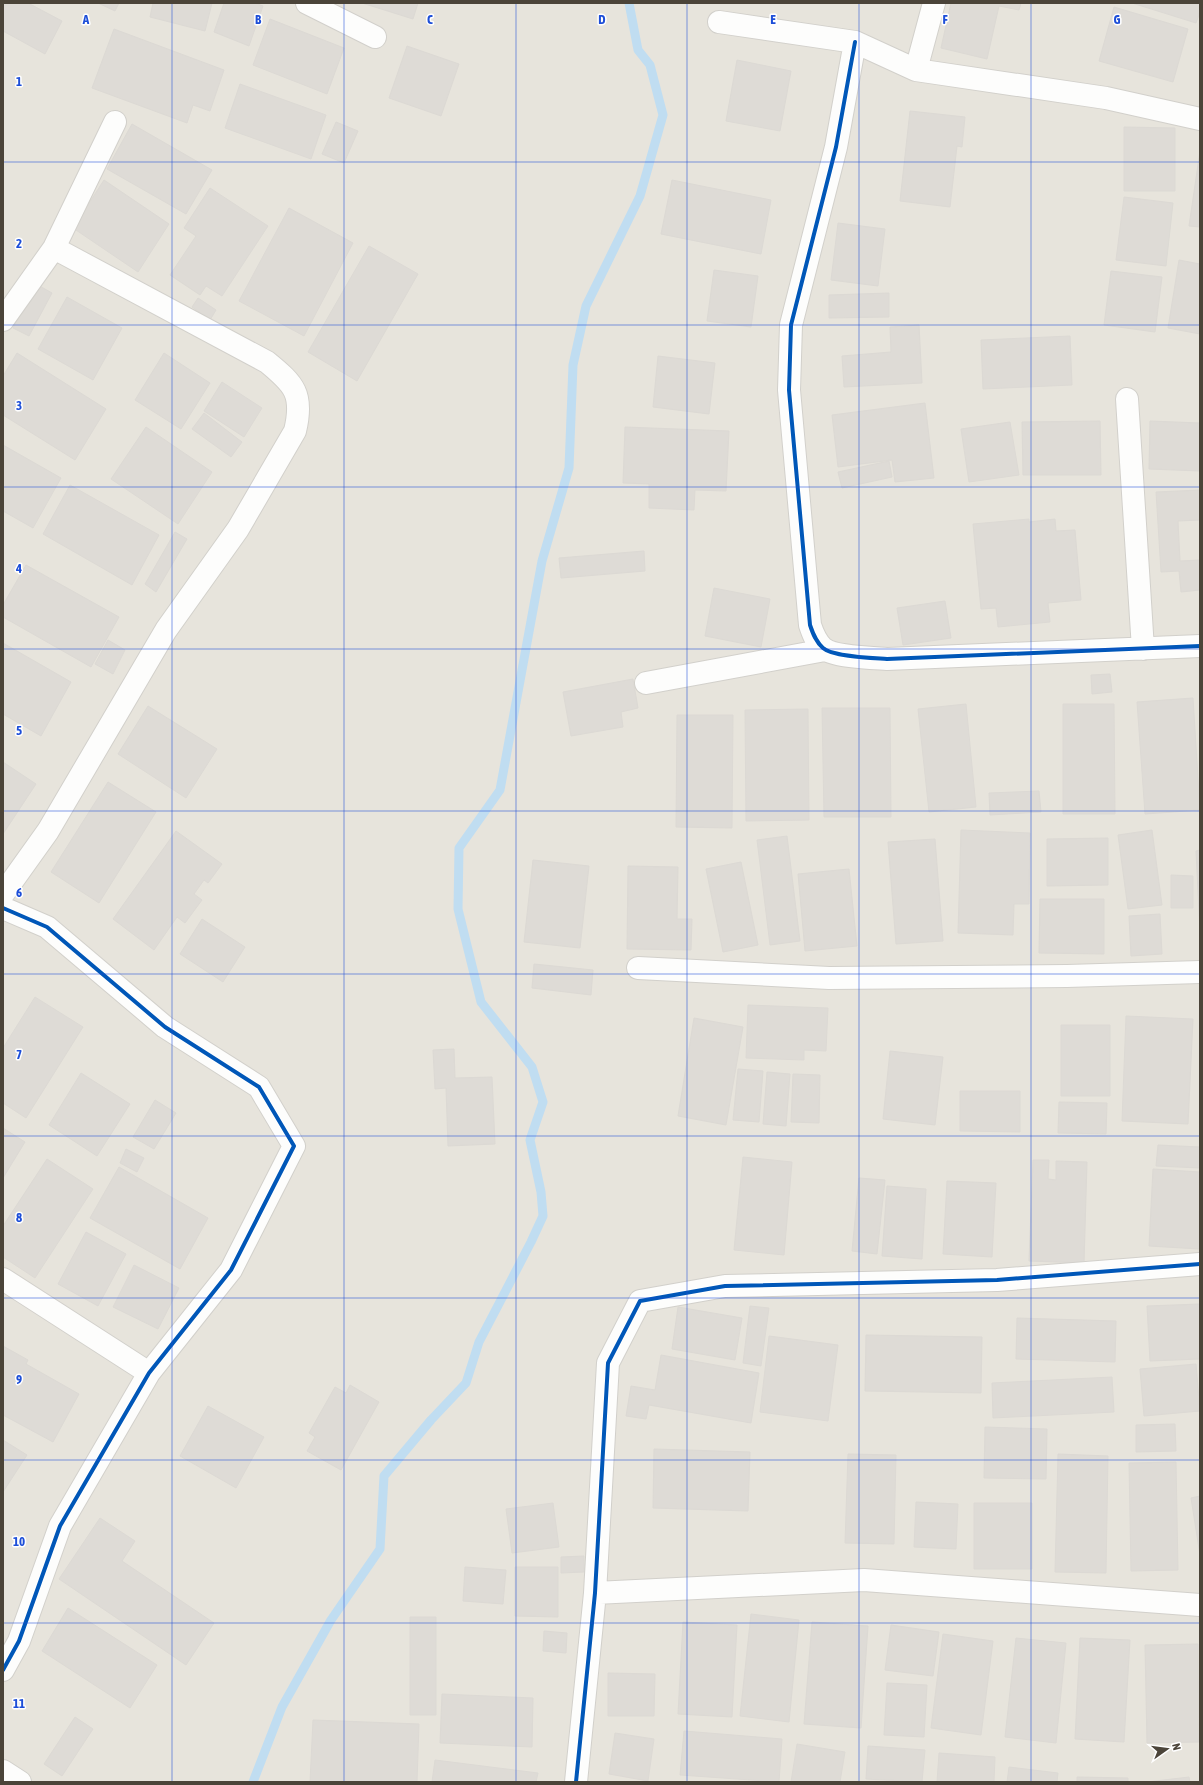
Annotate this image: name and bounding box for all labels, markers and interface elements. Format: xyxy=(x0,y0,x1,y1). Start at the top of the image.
text: A xyxy=(82,12,90,27)
text: B xyxy=(255,12,262,27)
text: C xyxy=(427,12,433,27)
text: D xyxy=(598,12,606,27)
text: E xyxy=(770,12,776,27)
text: F xyxy=(942,12,948,27)
text: G xyxy=(1114,12,1121,27)
text: 1 xyxy=(16,74,22,89)
text: 2 xyxy=(16,236,22,251)
text: 3 xyxy=(16,398,22,413)
text: 4 xyxy=(15,561,22,576)
text: 5 xyxy=(16,723,22,738)
text: 6 xyxy=(16,885,22,900)
text: 7 xyxy=(16,1047,22,1062)
text: 8 xyxy=(16,1210,22,1225)
text: 9 xyxy=(16,1372,22,1387)
text: 10 xyxy=(13,1534,25,1549)
text: 11 xyxy=(13,1696,25,1711)
north arrow xyxy=(1147,1729,1187,1769)
text: N xyxy=(1170,1742,1183,1751)

